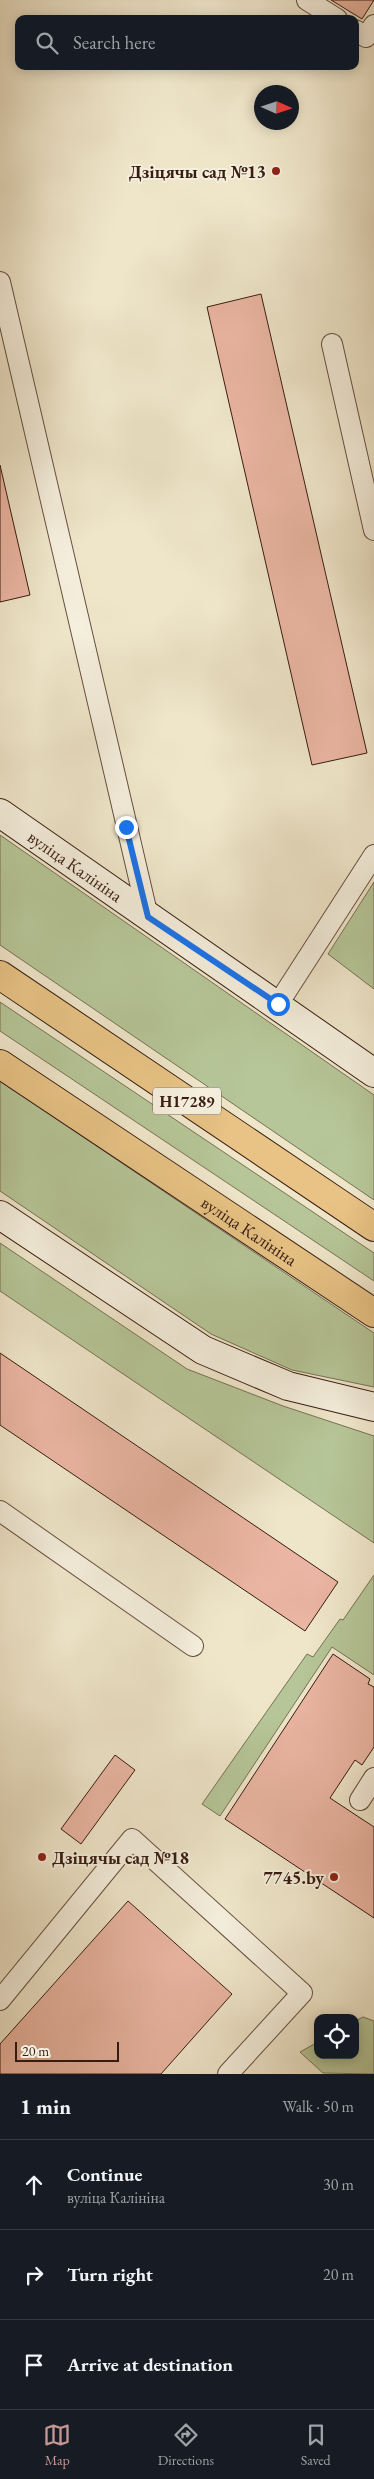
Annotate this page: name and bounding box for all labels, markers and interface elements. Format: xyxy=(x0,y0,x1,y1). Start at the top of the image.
search box xyxy=(15,15,359,70)
icon: search xyxy=(33,29,61,57)
text: Search here xyxy=(73,30,155,55)
north arrow xyxy=(254,85,299,130)
place label: Дзіцячы сад №13 xyxy=(129,160,266,183)
marker: Дзіцячы сад №13 xyxy=(270,165,282,177)
route end xyxy=(115,816,138,839)
street label: вуліца Калініна xyxy=(24,825,128,907)
route start xyxy=(267,993,290,1016)
road number: Н17289 xyxy=(153,1088,221,1114)
street label: вуліца Калініна xyxy=(197,1190,303,1271)
place label: Дзіцячы сад №18 xyxy=(52,1846,189,1869)
marker: Дзіцячы сад №18 xyxy=(36,1851,48,1863)
place label: 7745.by xyxy=(263,1866,324,1889)
marker: 7745.by xyxy=(328,1871,340,1883)
map controls xyxy=(314,2014,359,2059)
button: locate xyxy=(314,2014,359,2059)
scale bar xyxy=(15,2039,119,2062)
text: 20 m xyxy=(22,2042,49,2060)
text: 1 min xyxy=(20,2093,71,2120)
text: Walk · 50 m xyxy=(283,2096,354,2117)
text: Continue xyxy=(67,2162,142,2187)
icon: ahead xyxy=(20,2171,48,2199)
text: 30 m xyxy=(323,2174,354,2195)
text: вуліца Калініна xyxy=(67,2187,165,2208)
icon: right xyxy=(20,2261,48,2289)
text: Turn right xyxy=(67,2262,153,2287)
text: 20 m xyxy=(323,2264,354,2285)
icon: arrive xyxy=(20,2351,48,2379)
text: Arrive at destination xyxy=(67,2352,233,2377)
tab: Map xyxy=(43,2421,71,2469)
tab: Directions xyxy=(158,2421,214,2469)
tab: Saved xyxy=(301,2421,331,2469)

